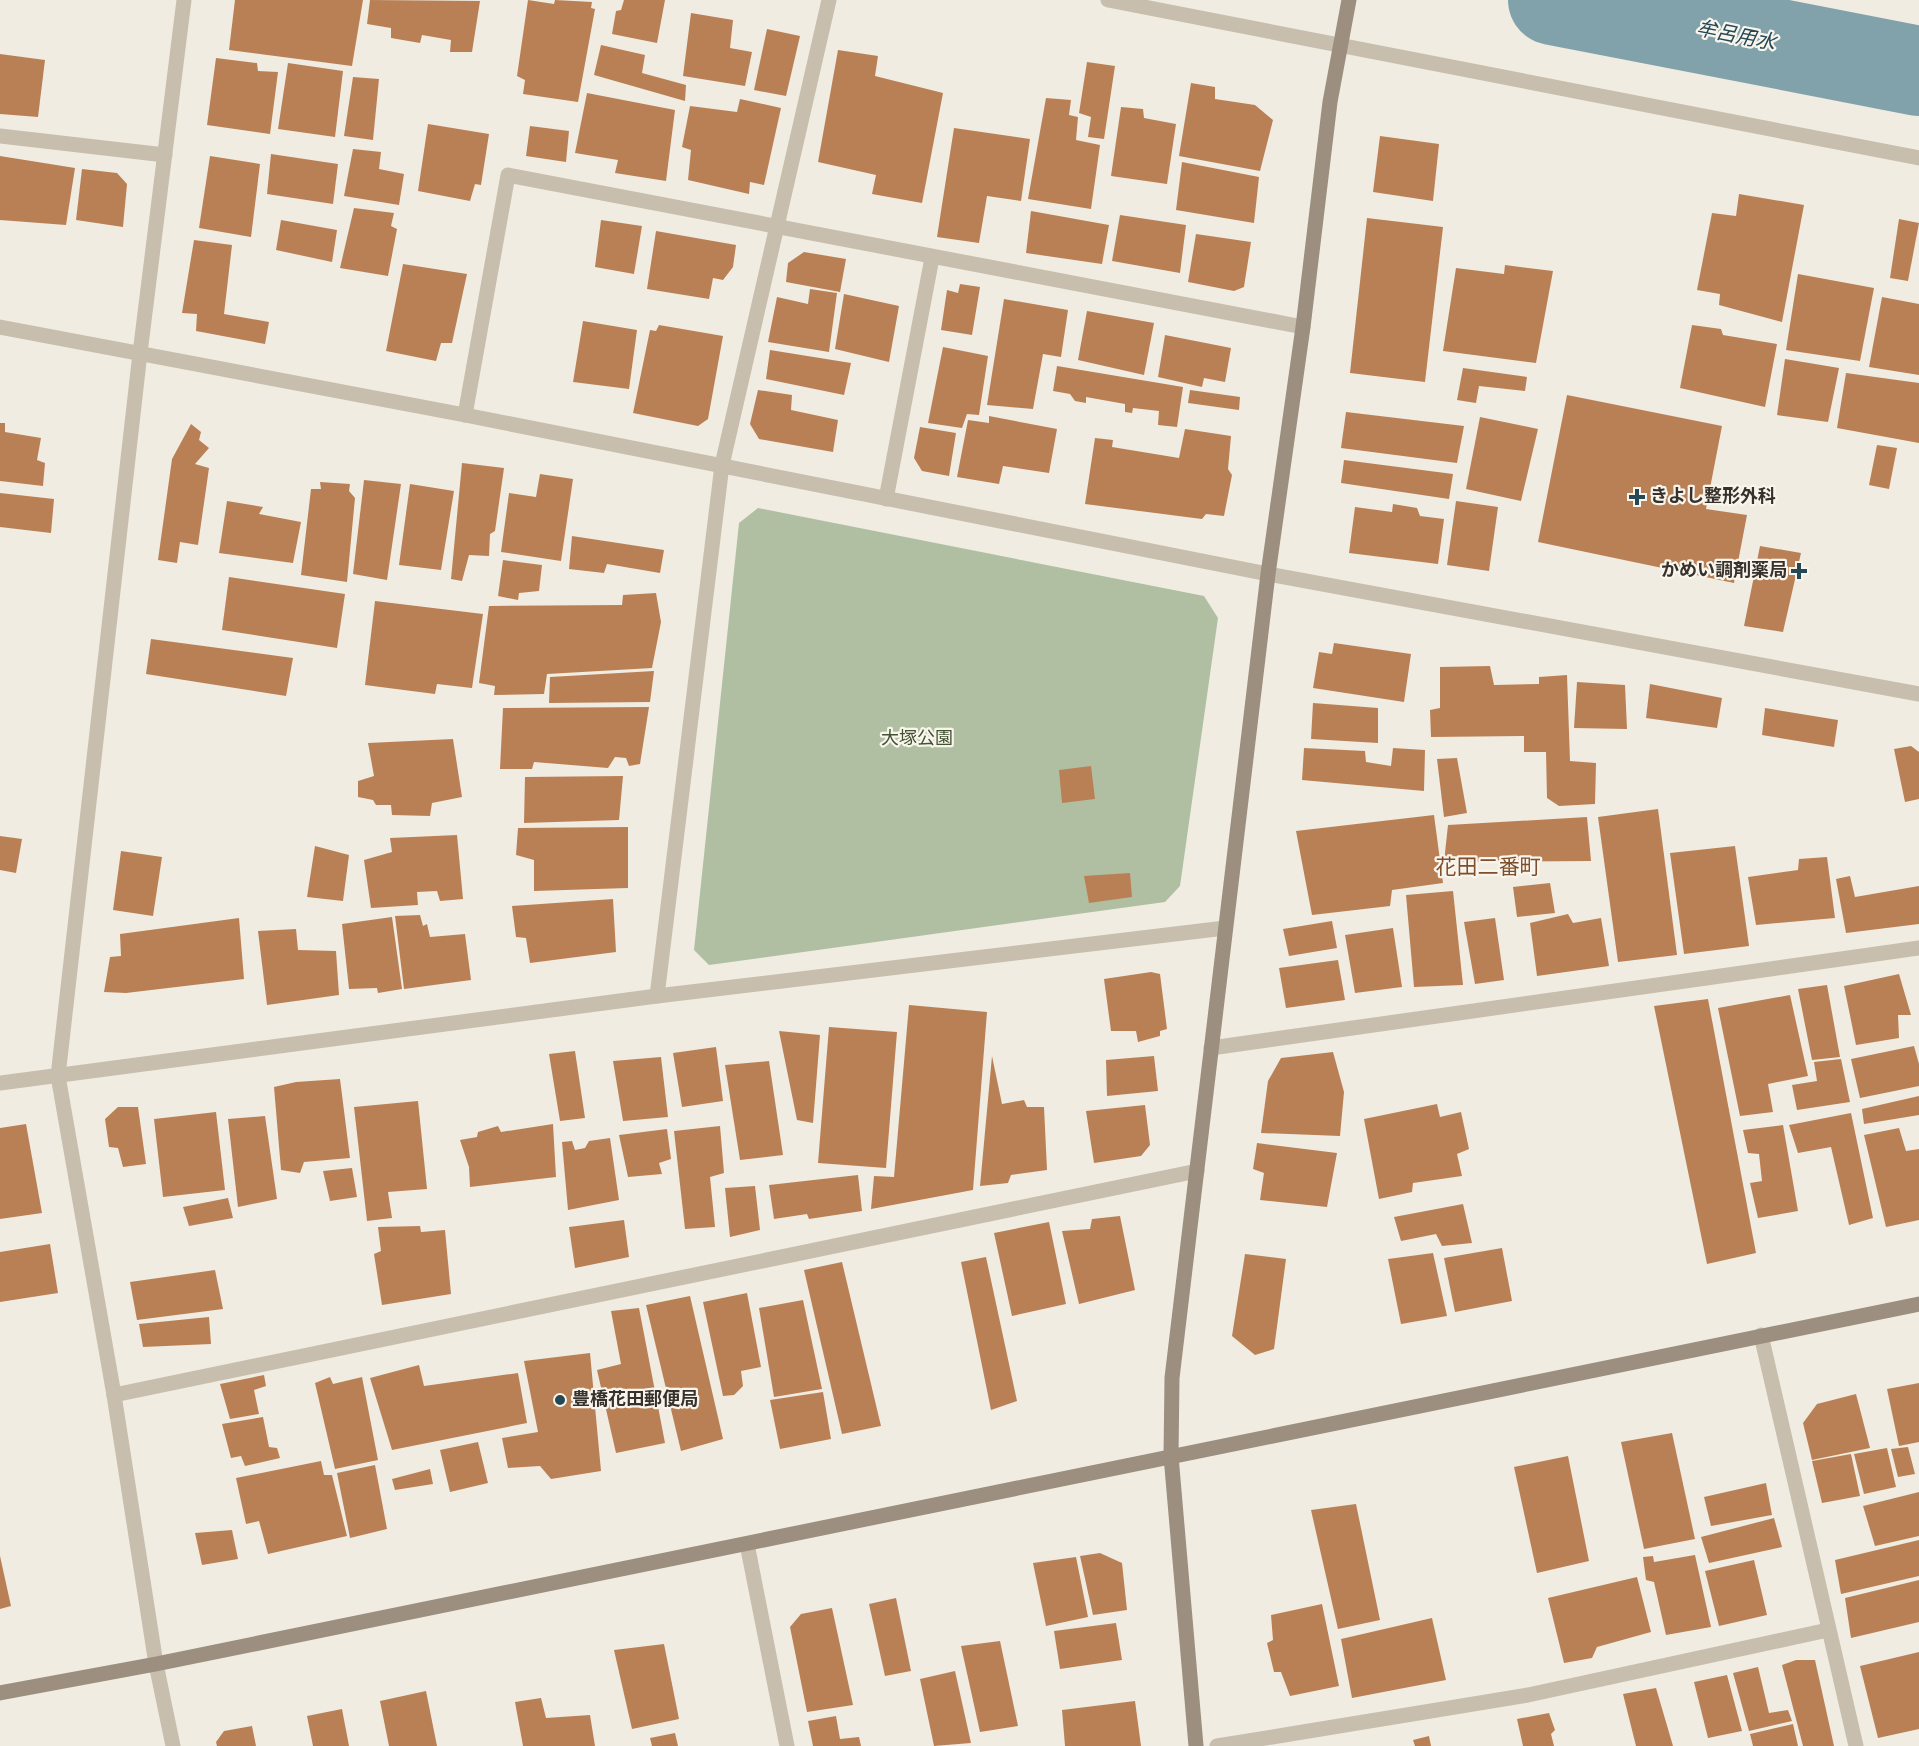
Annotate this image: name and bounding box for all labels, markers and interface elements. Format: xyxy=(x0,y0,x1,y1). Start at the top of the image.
water label: 牟呂用水 xyxy=(1695,18,1779,54)
place label: きよし整形外科 xyxy=(1650,486,1776,506)
marker: きよし整形外科 xyxy=(1628,488,1646,506)
place label: かめい調剤薬局 xyxy=(1661,561,1787,580)
marker: かめい調剤薬局 xyxy=(1792,564,1806,578)
park label: 大塚公園 xyxy=(881,729,953,748)
district label: 花田二番町 xyxy=(1436,856,1541,878)
place label: 豊橋花田郵便局 xyxy=(572,1389,698,1409)
marker: 豊橋花田郵便局 xyxy=(553,1393,567,1407)

